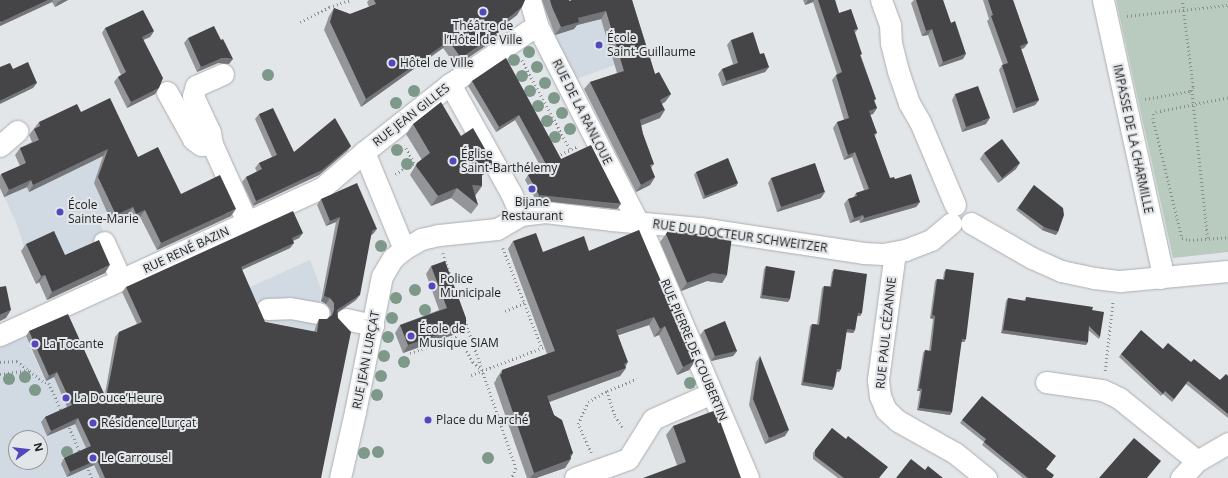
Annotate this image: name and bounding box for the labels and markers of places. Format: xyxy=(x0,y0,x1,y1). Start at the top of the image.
marker: Théâtre de l’Hôtel de Ville xyxy=(478,7,488,17)
place label: Théâtre de l’Hôtel de Ville xyxy=(444,19,522,47)
place label: École Saint-Guillaume xyxy=(607,31,696,59)
marker: École Saint-Guillaume xyxy=(594,40,604,50)
place label: Hôtel de Ville xyxy=(400,56,473,70)
marker: Hôtel de Ville xyxy=(387,58,397,68)
place label: Église Saint-Barthélemy xyxy=(461,147,557,175)
marker: Église Saint-Barthélemy xyxy=(448,156,458,166)
marker: Bijane Restaurant xyxy=(527,184,537,194)
place label: Bijane Restaurant xyxy=(501,195,563,223)
place label: École Sainte-Marie xyxy=(68,198,139,226)
marker: École Sainte-Marie xyxy=(55,207,65,217)
place label: Police Municipale xyxy=(440,272,501,300)
marker: Police Municipale xyxy=(427,281,437,291)
place label: École de Musique SIAM xyxy=(419,322,499,350)
marker: École de Musique SIAM xyxy=(406,331,416,341)
place label: La Tocante xyxy=(43,337,104,351)
marker: La Tocante xyxy=(30,339,40,349)
place label: La Douce’Heure xyxy=(74,391,162,405)
marker: La Douce’Heure xyxy=(61,393,71,403)
place label: Place du Marché xyxy=(436,413,529,427)
marker: Place du Marché xyxy=(423,415,433,425)
place label: Résidence Lurçat xyxy=(101,416,196,430)
marker: Résidence Lurçat xyxy=(88,418,98,428)
place label: Le Carrousel xyxy=(101,451,171,465)
marker: Le Carrousel xyxy=(88,453,98,463)

